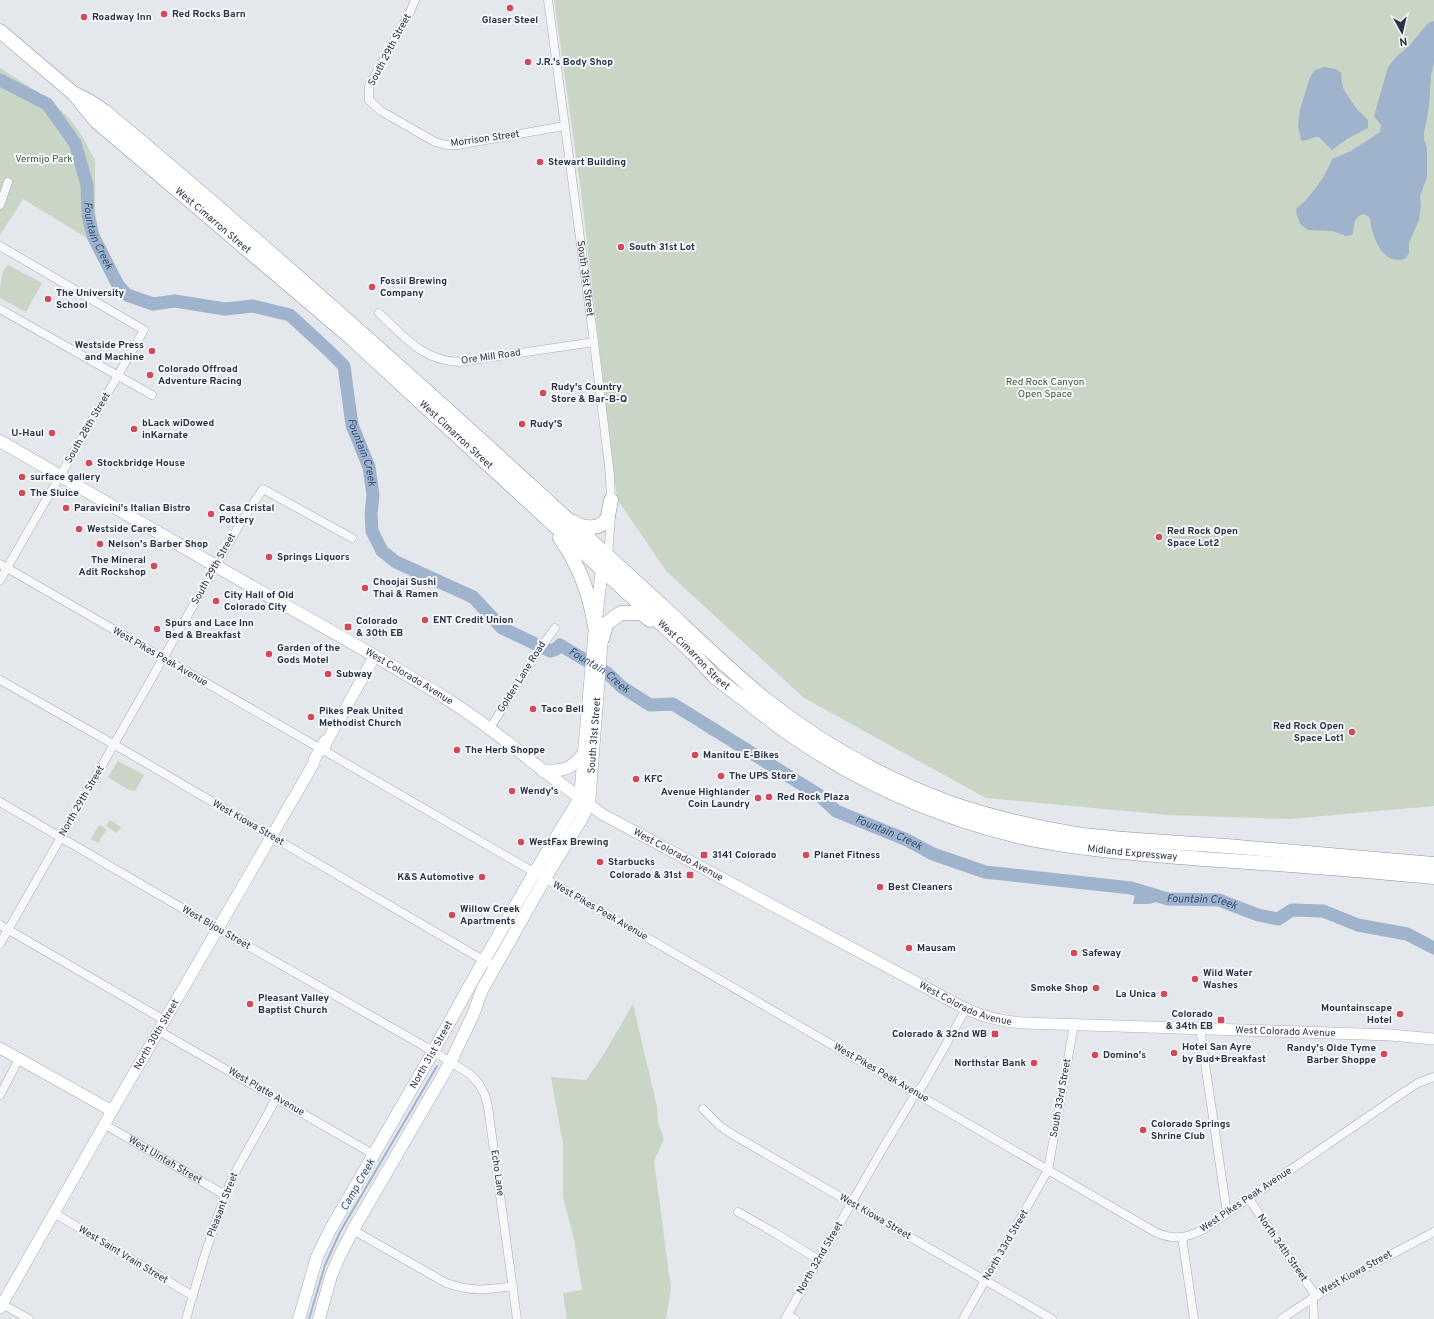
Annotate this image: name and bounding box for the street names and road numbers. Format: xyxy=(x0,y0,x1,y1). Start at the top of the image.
street label: South 29th Street xyxy=(366,12,415,88)
street label: Morrison Street xyxy=(450,128,520,150)
street label: West Cimarron Street xyxy=(172,185,254,257)
street label: South 31st Street xyxy=(574,240,597,317)
street label: Ore Mill Road xyxy=(460,346,522,368)
street label: South 28th Street xyxy=(62,390,114,466)
street label: West Cimarron Street xyxy=(416,397,496,472)
street label: South 29th Street xyxy=(189,531,239,607)
street label: West Cimarron Street xyxy=(655,617,733,693)
street label: West Pikes Peak Avenue xyxy=(110,624,210,690)
street label: Golden Lane Road xyxy=(495,639,549,715)
street label: West Colorado Avenue xyxy=(363,645,455,708)
street label: South 31st Street xyxy=(585,697,604,774)
street label: North 29th Street xyxy=(57,763,108,839)
street label: West Kiowa Street xyxy=(210,797,287,849)
street label: West Colorado Avenue xyxy=(631,825,726,884)
street label: Midland Expressway xyxy=(1086,842,1178,863)
street label: West Pikes Peak Avenue xyxy=(550,878,650,944)
street label: West Bijou Street xyxy=(179,903,253,953)
street label: West Colorado Avenue xyxy=(917,978,1013,1028)
street label: North 30th Street xyxy=(131,997,182,1072)
street label: North 31st Street xyxy=(407,1018,456,1091)
street label: West Colorado Avenue xyxy=(1235,1023,1336,1040)
street label: West Pikes Peak Avenue xyxy=(831,1040,931,1106)
street label: South 33rd Street xyxy=(1048,1057,1074,1138)
street label: West Platte Avenue xyxy=(225,1065,307,1119)
street label: West Uintah Street xyxy=(126,1133,205,1187)
street label: Echo Lane xyxy=(487,1149,507,1197)
street label: West Pikes Peak Avenue xyxy=(1198,1164,1294,1236)
street label: Pleasant Street xyxy=(205,1170,241,1239)
street label: West Kiowa Street xyxy=(837,1191,914,1243)
street label: North 33rd Street xyxy=(981,1207,1032,1283)
street label: North 34th Street xyxy=(1254,1212,1310,1284)
street label: North 32nd Street xyxy=(794,1219,846,1297)
street label: West Saint Vrain Street xyxy=(76,1223,170,1287)
street label: West Kiowa Street xyxy=(1317,1248,1395,1298)

